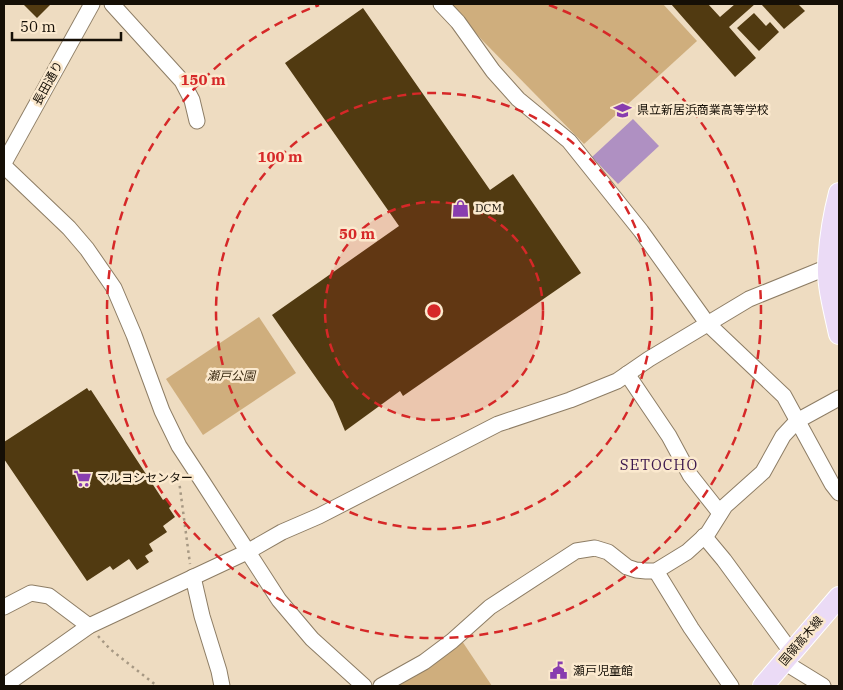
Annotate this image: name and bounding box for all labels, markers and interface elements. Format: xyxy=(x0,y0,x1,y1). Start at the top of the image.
scale bar xyxy=(12,10,121,42)
text: 50 m xyxy=(20,17,56,36)
street label: 長田通り xyxy=(29,58,66,107)
text: 150 m xyxy=(180,70,226,89)
school or university icon: 県立新居浜商業高等学校 xyxy=(613,100,633,120)
place label: 県立新居浜商業高等学校 xyxy=(637,102,769,117)
text: 100 m xyxy=(257,147,303,166)
shop icon: DCM xyxy=(451,198,471,218)
place label: DCM xyxy=(475,200,502,215)
text: 50 m xyxy=(339,224,375,243)
centre of rings xyxy=(425,302,443,320)
park label: 瀬戸公園 xyxy=(207,368,257,383)
district label: SETOCHO xyxy=(620,455,698,474)
supermarket icon: マルヨシセンター xyxy=(73,468,93,488)
place label: マルヨシセンター xyxy=(97,470,193,485)
street label: 国領高木線 xyxy=(776,613,826,668)
public building icon: 瀬戸児童館 xyxy=(549,661,569,681)
place label: 瀬戸児童館 xyxy=(573,663,633,678)

